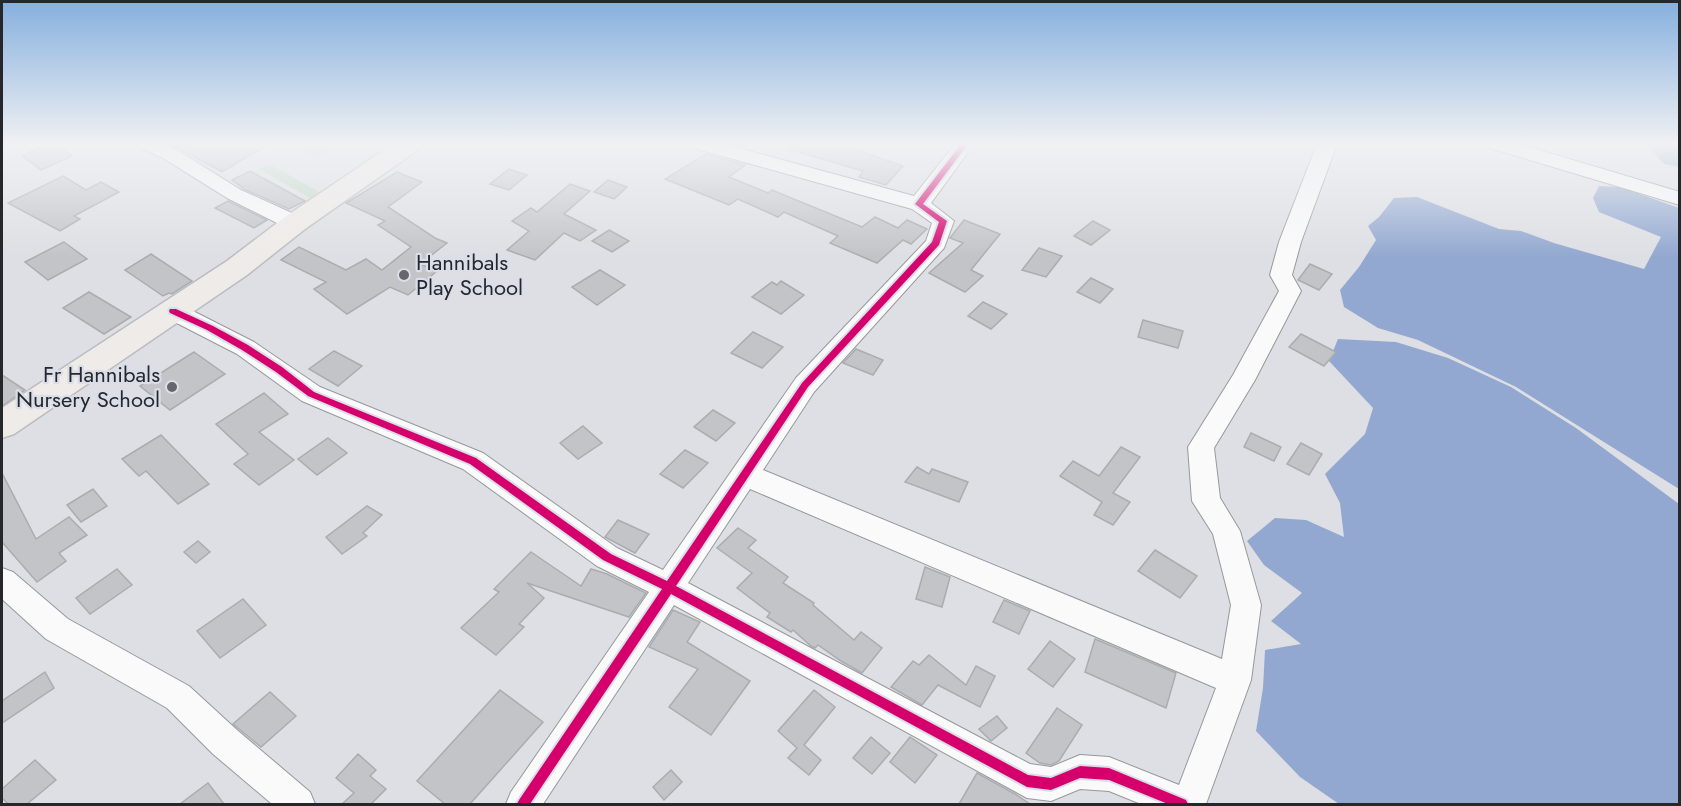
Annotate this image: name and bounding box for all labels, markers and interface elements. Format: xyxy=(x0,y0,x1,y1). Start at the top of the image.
place label: Hannibals Play School xyxy=(416,246,523,303)
marker: Hannibals Play School xyxy=(397,268,411,282)
place label: Fr Hannibals Nursery School xyxy=(16,358,160,415)
marker: Fr Hannibals Nursery School xyxy=(165,380,179,394)

